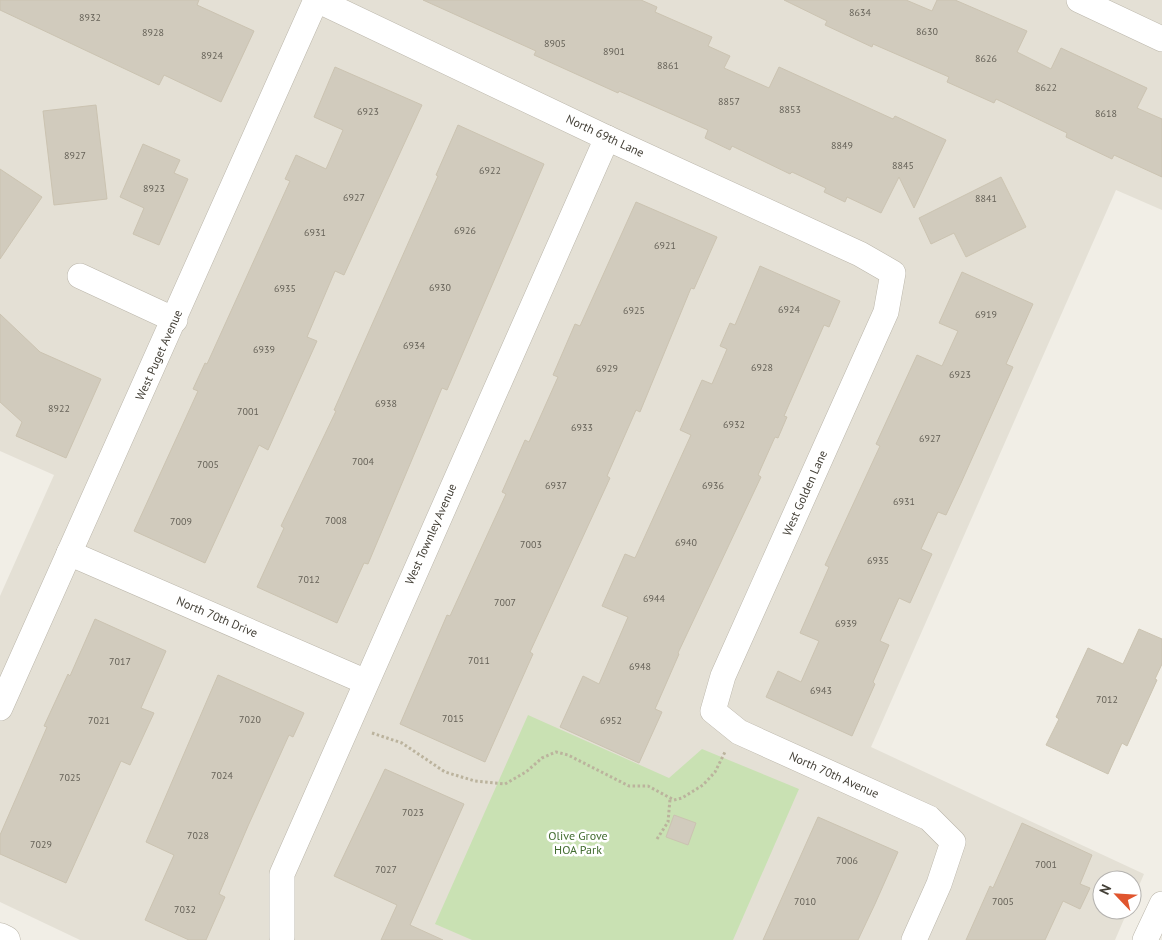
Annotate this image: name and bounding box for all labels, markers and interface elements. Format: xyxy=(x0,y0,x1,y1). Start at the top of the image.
house number: 8634 xyxy=(849,6,871,19)
house number: 8932 xyxy=(79,11,101,24)
house number: 8630 xyxy=(916,25,938,38)
house number: 8928 xyxy=(142,26,164,39)
house number: 8905 xyxy=(544,37,566,50)
house number: 8901 xyxy=(603,45,625,58)
house number: 8924 xyxy=(201,49,223,62)
house number: 8626 xyxy=(975,52,997,65)
house number: 8861 xyxy=(657,59,679,72)
house number: 8622 xyxy=(1035,81,1057,94)
house number: 8857 xyxy=(718,95,740,108)
house number: 8853 xyxy=(779,103,801,116)
house number: 6923 xyxy=(357,105,379,118)
house number: 8618 xyxy=(1095,107,1117,120)
street label: North 69th Lane xyxy=(564,111,647,160)
house number: 8849 xyxy=(831,139,853,152)
house number: 8927 xyxy=(64,149,86,162)
house number: 8845 xyxy=(892,159,914,172)
house number: 6922 xyxy=(479,164,501,177)
house number: 8923 xyxy=(143,182,165,195)
house number: 6927 xyxy=(343,191,365,204)
house number: 8841 xyxy=(975,192,997,205)
house number: 6926 xyxy=(454,224,476,237)
house number: 6931 xyxy=(304,226,326,239)
house number: 6921 xyxy=(654,239,676,252)
house number: 6930 xyxy=(429,281,451,294)
house number: 6935 xyxy=(274,282,296,295)
house number: 6924 xyxy=(778,303,800,316)
house number: 6925 xyxy=(623,304,645,317)
street label: West Puget Avenue xyxy=(132,307,185,402)
house number: 6919 xyxy=(975,308,997,321)
house number: 6934 xyxy=(403,339,425,352)
house number: 6939 xyxy=(253,343,275,356)
house number: 6928 xyxy=(751,361,773,374)
house number: 6929 xyxy=(596,362,618,375)
house number: 6923 xyxy=(949,368,971,381)
house number: 6938 xyxy=(375,397,397,410)
house number: 8922 xyxy=(48,402,70,415)
house number: 7001 xyxy=(237,405,259,418)
house number: 6932 xyxy=(723,418,745,431)
house number: 6933 xyxy=(571,421,593,434)
house number: 6927 xyxy=(919,432,941,445)
street label: West Golden Lane xyxy=(779,448,830,538)
house number: 7004 xyxy=(352,455,374,468)
house number: 7005 xyxy=(197,458,219,471)
house number: 6937 xyxy=(545,479,567,492)
house number: 6936 xyxy=(702,479,724,492)
street label: West Townley Avenue xyxy=(402,481,460,587)
house number: 6931 xyxy=(893,495,915,508)
house number: 7008 xyxy=(325,514,347,527)
house number: 7009 xyxy=(170,515,192,528)
house number: 6940 xyxy=(675,536,697,549)
house number: 7003 xyxy=(520,538,542,551)
house number: 6935 xyxy=(867,554,889,567)
house number: 7012 xyxy=(298,573,320,586)
house number: 6944 xyxy=(643,592,665,605)
street label: North 70th Drive xyxy=(174,593,260,640)
house number: 7007 xyxy=(494,596,516,609)
house number: 6939 xyxy=(835,617,857,630)
house number: 7011 xyxy=(468,654,490,667)
house number: 7017 xyxy=(109,655,131,668)
house number: 6948 xyxy=(629,660,651,673)
house number: 6943 xyxy=(810,684,832,697)
house number: 7012 xyxy=(1096,693,1118,706)
house number: 7015 xyxy=(442,712,464,725)
house number: 7020 xyxy=(239,713,261,726)
house number: 7021 xyxy=(88,714,110,727)
house number: 6952 xyxy=(600,714,622,727)
street label: North 70th Avenue xyxy=(787,748,881,801)
house number: 7024 xyxy=(211,769,233,782)
house number: 7025 xyxy=(59,771,81,784)
house number: 7023 xyxy=(402,806,424,819)
park label: Olive Grove HOA Park xyxy=(548,828,608,857)
house number: 7028 xyxy=(187,829,209,842)
house number: 7029 xyxy=(30,838,52,851)
house number: 7006 xyxy=(836,854,858,867)
house number: 7001 xyxy=(1035,858,1057,871)
house number: 7027 xyxy=(375,863,397,876)
north arrow xyxy=(1092,870,1142,920)
text: N xyxy=(1095,882,1115,897)
house number: 7010 xyxy=(794,895,816,908)
house number: 7005 xyxy=(992,895,1014,908)
house number: 7032 xyxy=(174,903,196,916)

